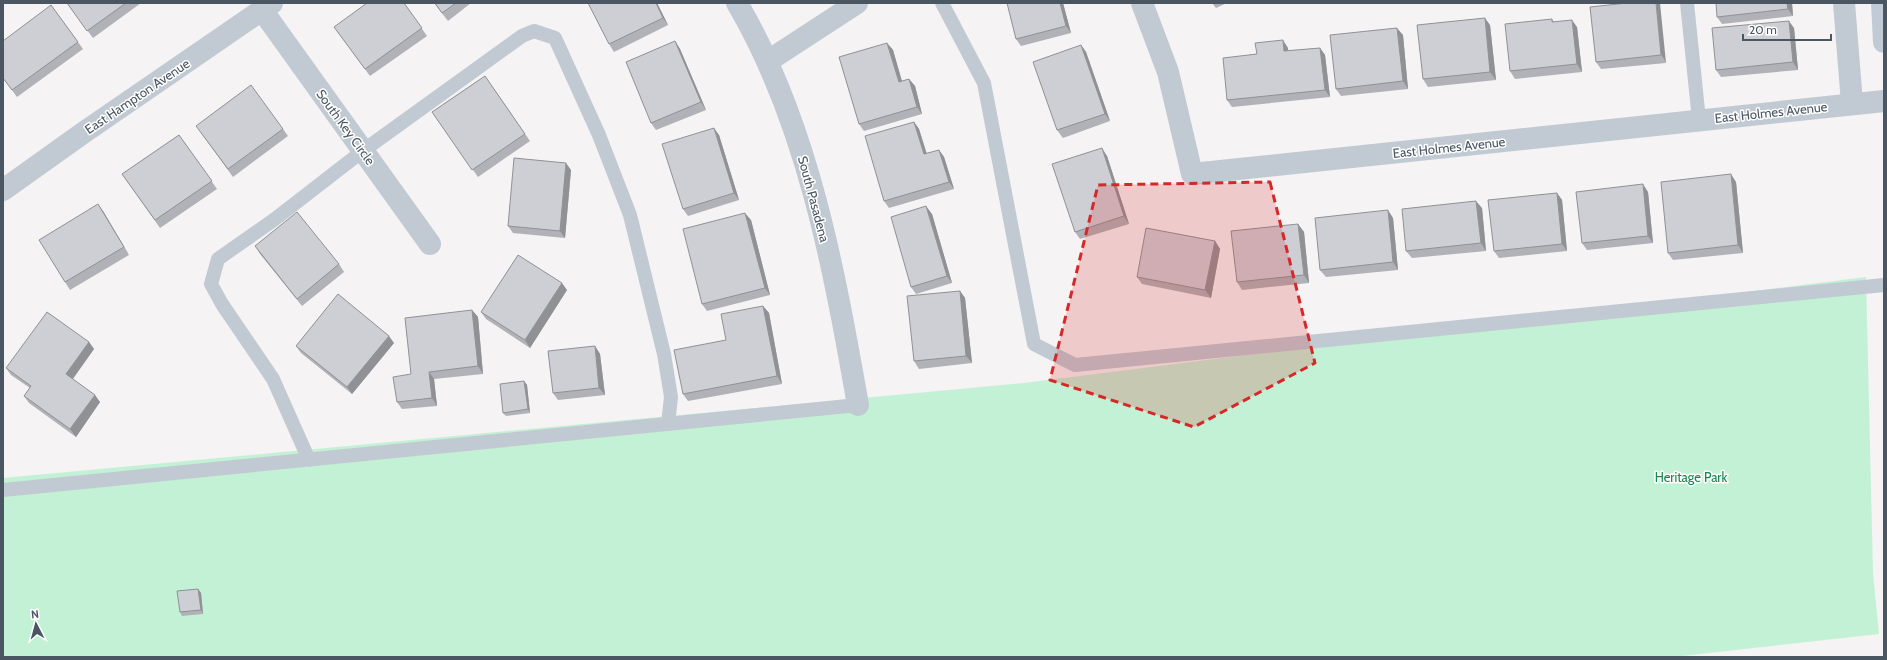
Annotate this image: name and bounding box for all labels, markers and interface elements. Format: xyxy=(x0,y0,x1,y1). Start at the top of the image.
scale bar xyxy=(1743,16,1831,42)
text: 20 m xyxy=(1749,22,1777,37)
street label: East Hampton Avenue xyxy=(82,55,193,137)
street label: South Key Circle xyxy=(313,86,379,168)
street label: East Holmes Avenue xyxy=(1714,98,1828,126)
street label: East Holmes Avenue xyxy=(1392,133,1506,161)
street label: South Pasadena xyxy=(795,154,833,244)
park label: Heritage Park xyxy=(1655,469,1727,485)
north arrow xyxy=(16,604,56,644)
text: N xyxy=(30,607,40,621)

